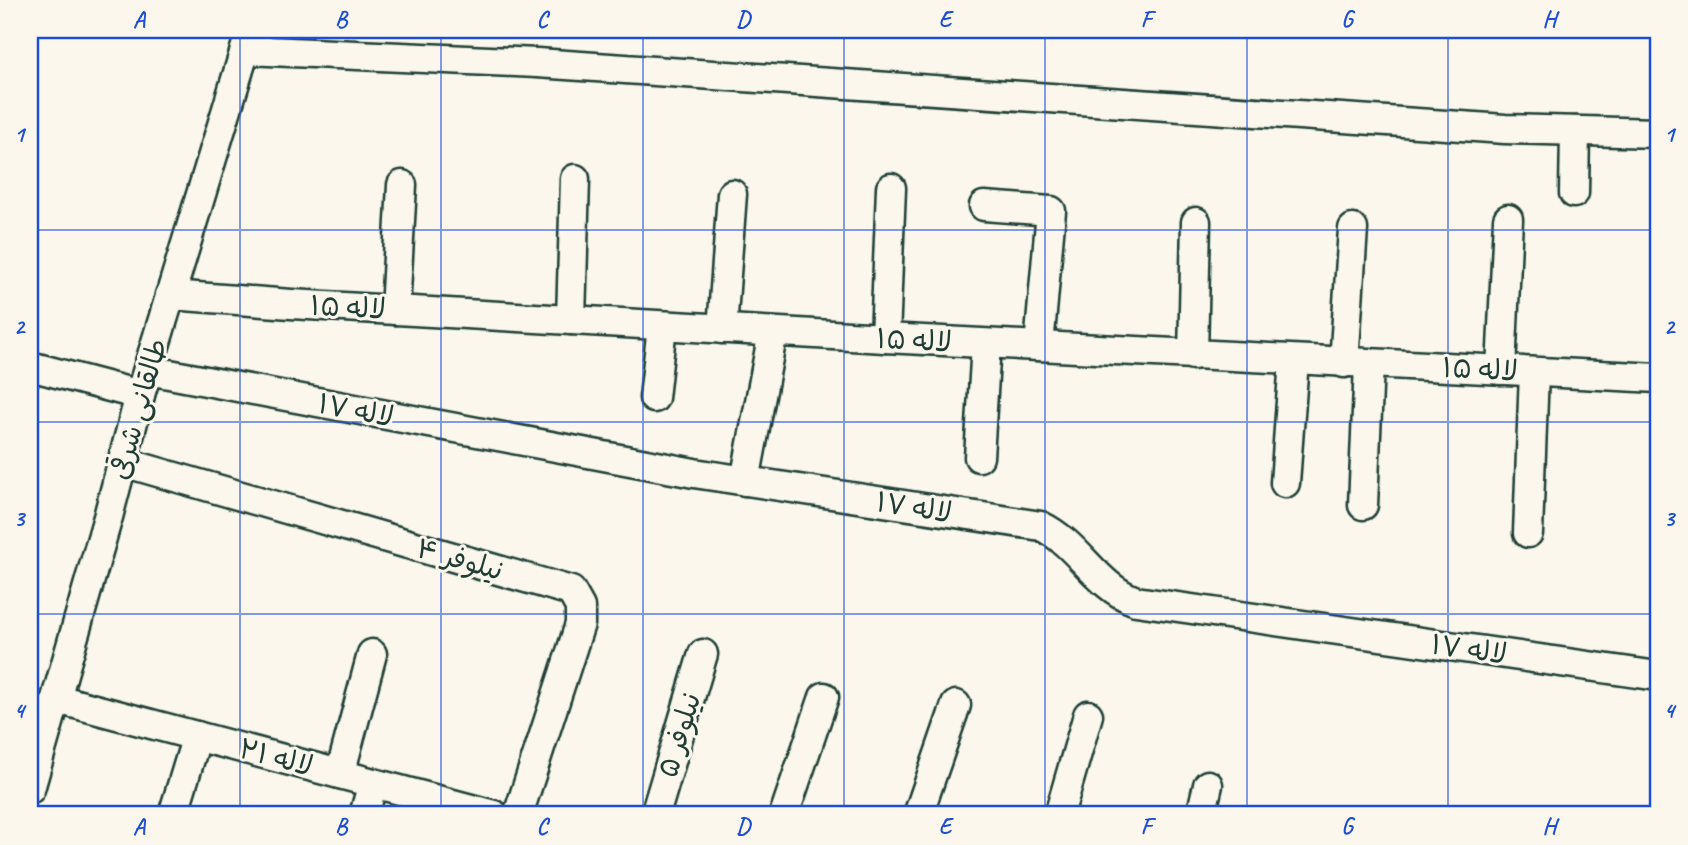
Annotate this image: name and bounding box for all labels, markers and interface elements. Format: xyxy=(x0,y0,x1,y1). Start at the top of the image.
text: A xyxy=(133,5,147,34)
text: B xyxy=(335,5,349,34)
text: C xyxy=(537,5,551,34)
text: D xyxy=(736,5,752,34)
text: E xyxy=(939,5,955,34)
text: F xyxy=(1141,5,1157,34)
text: G xyxy=(1341,5,1356,34)
text: H xyxy=(1542,5,1560,34)
text: 1 xyxy=(14,120,27,149)
text: 1 xyxy=(1664,120,1677,149)
street label: لاله ۱۵ xyxy=(309,288,387,326)
text: 2 xyxy=(14,312,27,341)
text: 2 xyxy=(1664,312,1677,341)
street label: لاله ۱۵ xyxy=(875,321,953,359)
street label: طالقانی شرقی xyxy=(101,334,175,484)
street label: لاله ۱۵ xyxy=(1441,350,1519,388)
street label: لاله ۱۷ xyxy=(315,386,397,434)
street label: لاله ۱۷ xyxy=(874,484,954,530)
text: 3 xyxy=(14,504,27,533)
text: 3 xyxy=(1664,504,1677,533)
street label: نیلوفر ۴ xyxy=(412,530,507,589)
street label: لاله ۱۷ xyxy=(1429,626,1509,672)
street label: نیلوفر ۵ xyxy=(650,688,709,782)
text: 4 xyxy=(14,696,27,725)
text: 4 xyxy=(1664,696,1677,725)
street label: لاله ۲۱ xyxy=(235,730,317,784)
text: A xyxy=(133,812,147,841)
text: B xyxy=(335,812,349,841)
text: C xyxy=(537,812,551,841)
text: D xyxy=(736,812,752,841)
text: E xyxy=(939,812,955,841)
text: F xyxy=(1141,812,1157,841)
text: G xyxy=(1341,812,1356,841)
text: H xyxy=(1542,812,1560,841)

